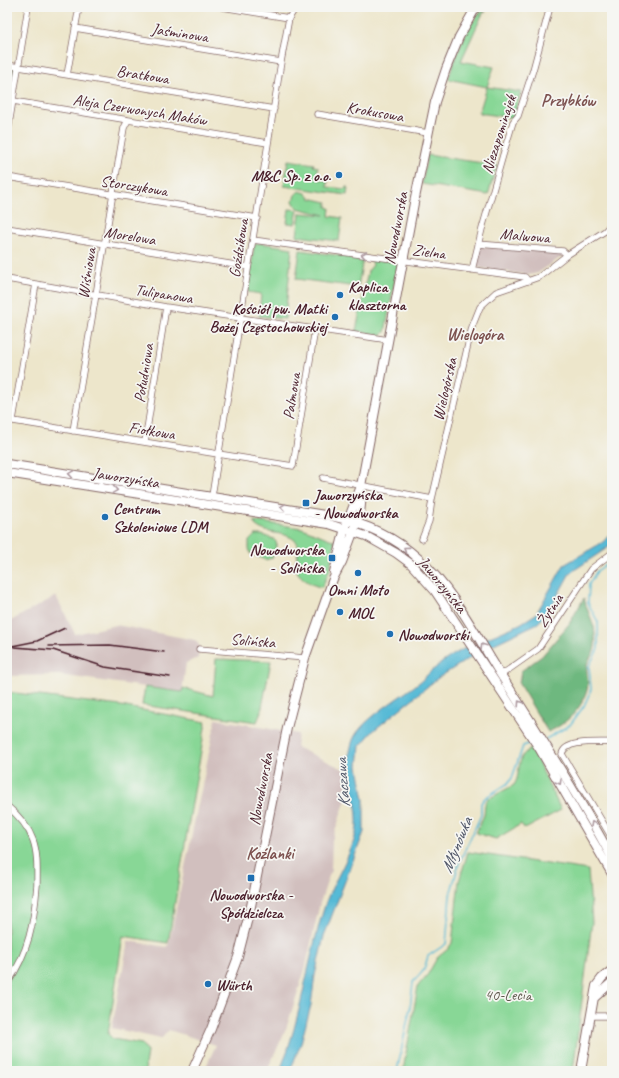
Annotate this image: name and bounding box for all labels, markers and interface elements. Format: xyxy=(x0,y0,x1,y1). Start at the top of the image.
street label: Jaśminowa xyxy=(149,19,211,48)
street label: Bratkowa xyxy=(115,61,172,89)
street label: Aleja Czerwonych Maków xyxy=(72,90,210,131)
district label: Przybków xyxy=(541,90,597,111)
street label: Niezapominajek xyxy=(477,91,521,176)
street label: Krokusowa xyxy=(345,97,406,127)
place label: M&C Sp. z o.o. xyxy=(251,166,332,186)
marker: M&C Sp. z o.o. xyxy=(334,170,344,180)
street label: Storczykowa xyxy=(99,171,170,201)
street label: Nowodworska xyxy=(379,189,413,266)
street label: Goździkowa xyxy=(224,216,254,279)
street label: Morelowa xyxy=(103,222,158,250)
street label: Malwowa xyxy=(499,224,552,248)
street label: Zielna xyxy=(411,240,448,264)
street label: Wiśniowa xyxy=(73,245,101,300)
one-way arrow xyxy=(361,251,367,260)
place label: Kaplica klasztorna xyxy=(348,277,407,315)
street label: Tulipanowa xyxy=(134,280,195,309)
marker: Kaplica klasztorna xyxy=(335,290,345,300)
place label: Kościół pw. Matki Bożej Częstochowskiej xyxy=(209,299,330,337)
marker: Kościół pw. Matki Bożej Częstochowskiej xyxy=(330,312,340,322)
district label: Wielogóra xyxy=(447,324,505,345)
street label: Południowa xyxy=(129,341,159,404)
street label: Wielogórska xyxy=(428,355,462,423)
street label: Palmowa xyxy=(278,370,306,421)
street label: Fiołkowa xyxy=(128,418,178,445)
street label: Jaworzyńska xyxy=(90,463,162,493)
one-way arrow xyxy=(68,470,74,479)
one-way arrow xyxy=(112,485,118,494)
place label: Jaworzyńska - Nowodworska xyxy=(313,485,400,523)
marker: Jaworzyńska - Nowodworska xyxy=(301,498,311,508)
place label: Centrum Szkoleniowe LDM xyxy=(113,499,209,537)
one-way arrow xyxy=(279,504,286,512)
marker: Centrum Szkoleniowe LDM xyxy=(100,512,110,522)
place label: Nowodworska - Solińska xyxy=(249,540,326,578)
one-way arrow xyxy=(404,547,411,554)
street label: Jaworzyńska xyxy=(413,551,472,618)
marker: Nowodworska - Solińska xyxy=(327,553,337,563)
marker: Omni Moto xyxy=(353,568,363,578)
place label: Omni Moto xyxy=(328,580,389,600)
street label: Żytnia xyxy=(532,589,569,631)
place label: MOL xyxy=(348,603,376,623)
marker: MOL xyxy=(335,607,345,617)
place label: Nowodworski xyxy=(398,625,470,645)
street label: Solińska xyxy=(230,629,277,653)
marker: Nowodworski xyxy=(385,629,395,639)
one-way arrow xyxy=(480,643,488,650)
one-way arrow xyxy=(517,700,525,707)
street label: Nowodworska xyxy=(244,750,278,827)
water label: Kaczawa xyxy=(330,756,355,808)
one-way arrow xyxy=(554,778,561,785)
water label: Młynówka xyxy=(436,813,478,876)
one-way arrow xyxy=(591,821,598,828)
district label: Koźlanki xyxy=(246,843,296,864)
marker: Nowodworska - Spółdzielcza xyxy=(246,873,256,883)
place label: Nowodworska - Spółdzielcza xyxy=(209,885,294,923)
place label: Würth xyxy=(216,975,252,995)
marker: Würth xyxy=(203,979,213,989)
park label: 40-Lecia xyxy=(485,985,533,1005)

